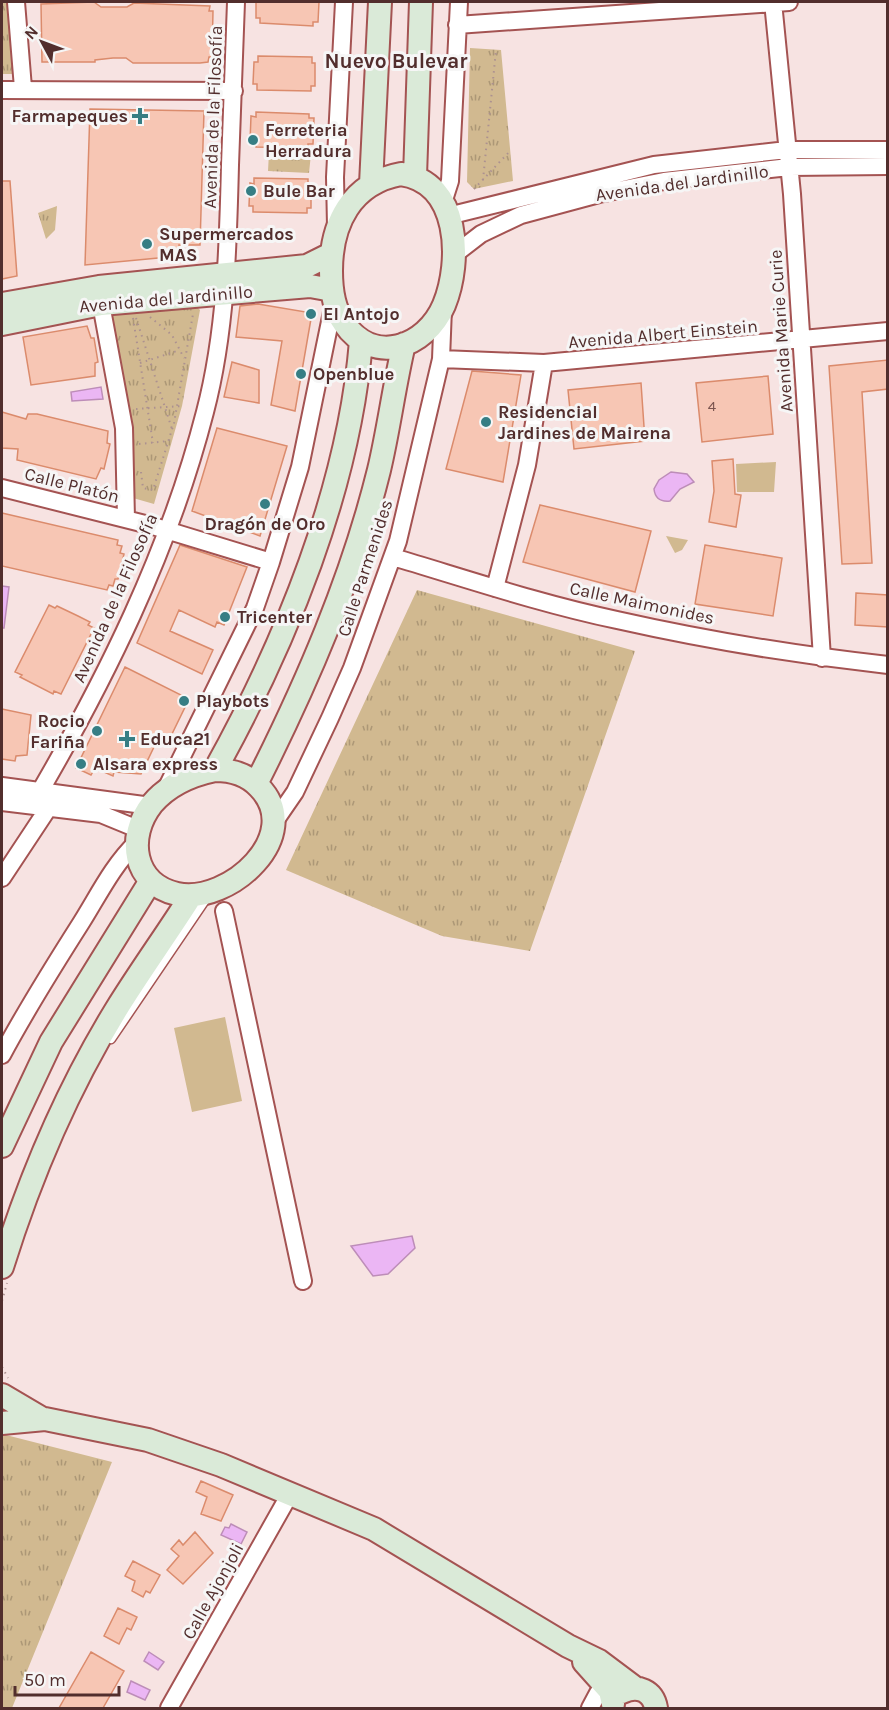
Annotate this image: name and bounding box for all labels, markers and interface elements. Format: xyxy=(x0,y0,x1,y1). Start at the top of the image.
north arrow xyxy=(12,12,72,72)
text: N xyxy=(20,22,42,43)
street label: Avenida de la Filosofía xyxy=(199,25,227,209)
district label: Nuevo Bulevar xyxy=(324,49,468,73)
place label: Farmapeques xyxy=(12,105,128,127)
marker: Farmapeques xyxy=(133,109,147,123)
place label: Ferreteria Herradura xyxy=(265,119,352,162)
marker: Ferreteria Herradura xyxy=(246,133,260,147)
street label: Avenida del Jardinillo xyxy=(594,160,770,206)
place label: Bule Bar xyxy=(263,180,335,202)
marker: Bule Bar xyxy=(244,184,258,198)
place label: Supermercados MAS xyxy=(159,223,294,266)
marker: Supermercados MAS xyxy=(140,237,154,251)
street label: Avenida Marie Curie xyxy=(764,249,798,413)
street label: Avenida del Jardinillo xyxy=(78,280,254,318)
place label: El Antojo xyxy=(323,303,400,325)
marker: El Antojo xyxy=(304,307,318,321)
street label: Avenida Albert Einstein xyxy=(567,315,759,353)
place label: Openblue xyxy=(313,363,394,385)
marker: Openblue xyxy=(294,367,308,381)
house number: 4 xyxy=(708,397,717,415)
place label: Residencial Jardines de Mairena xyxy=(498,401,671,444)
marker: Residencial Jardines de Mairena xyxy=(479,415,493,429)
street label: Calle Platón xyxy=(22,463,122,507)
marker: Dragón de Oro xyxy=(258,497,272,511)
street label: Calle Parmenides xyxy=(333,497,397,639)
street label: Avenida de la Filosofía xyxy=(68,510,162,686)
place label: Dragón de Oro xyxy=(204,513,326,535)
street label: Calle Maimonides xyxy=(568,577,716,629)
place label: Tricenter xyxy=(237,606,312,628)
marker: Tricenter xyxy=(218,610,232,624)
place label: Playbots xyxy=(196,690,269,712)
marker: Playbots xyxy=(177,694,191,708)
place label: Rocio Fariña xyxy=(30,710,85,753)
marker: Rocio Fariña xyxy=(90,724,104,738)
place label: Educa21 xyxy=(140,728,210,750)
marker: Educa21 xyxy=(118,730,136,748)
place label: Alsara express xyxy=(93,753,218,775)
marker: Alsara express xyxy=(74,757,88,771)
street label: Calle Ajonjoli xyxy=(177,1539,249,1643)
scale bar xyxy=(15,1659,118,1697)
text: 50 m xyxy=(24,1669,66,1691)

